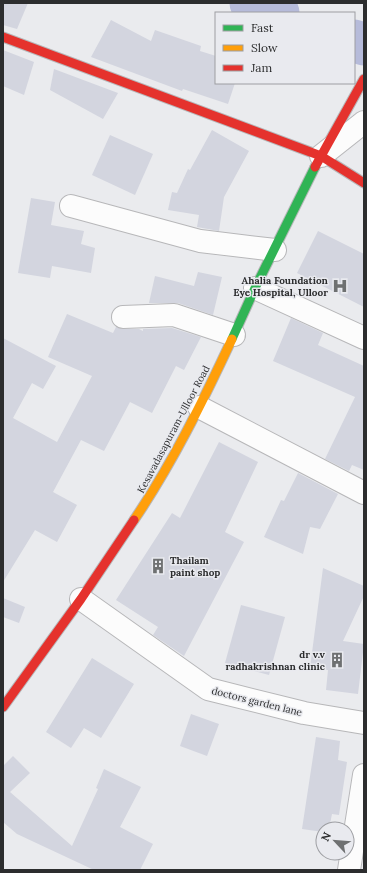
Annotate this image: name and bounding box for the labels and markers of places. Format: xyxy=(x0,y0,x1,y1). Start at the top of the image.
place label: Ahalia Foundation Eye Hospital, Ulloor xyxy=(233,274,329,299)
hospital icon: Ahalia Foundation Eye Hospital, Ulloor xyxy=(331,277,349,295)
place label: Thailam paint shop xyxy=(170,554,220,579)
building icon: Thailam paint shop xyxy=(149,557,167,575)
place label: dr v.v radhakrishnan clinic xyxy=(226,648,326,673)
building icon: dr v.v radhakrishnan clinic xyxy=(328,651,346,669)

